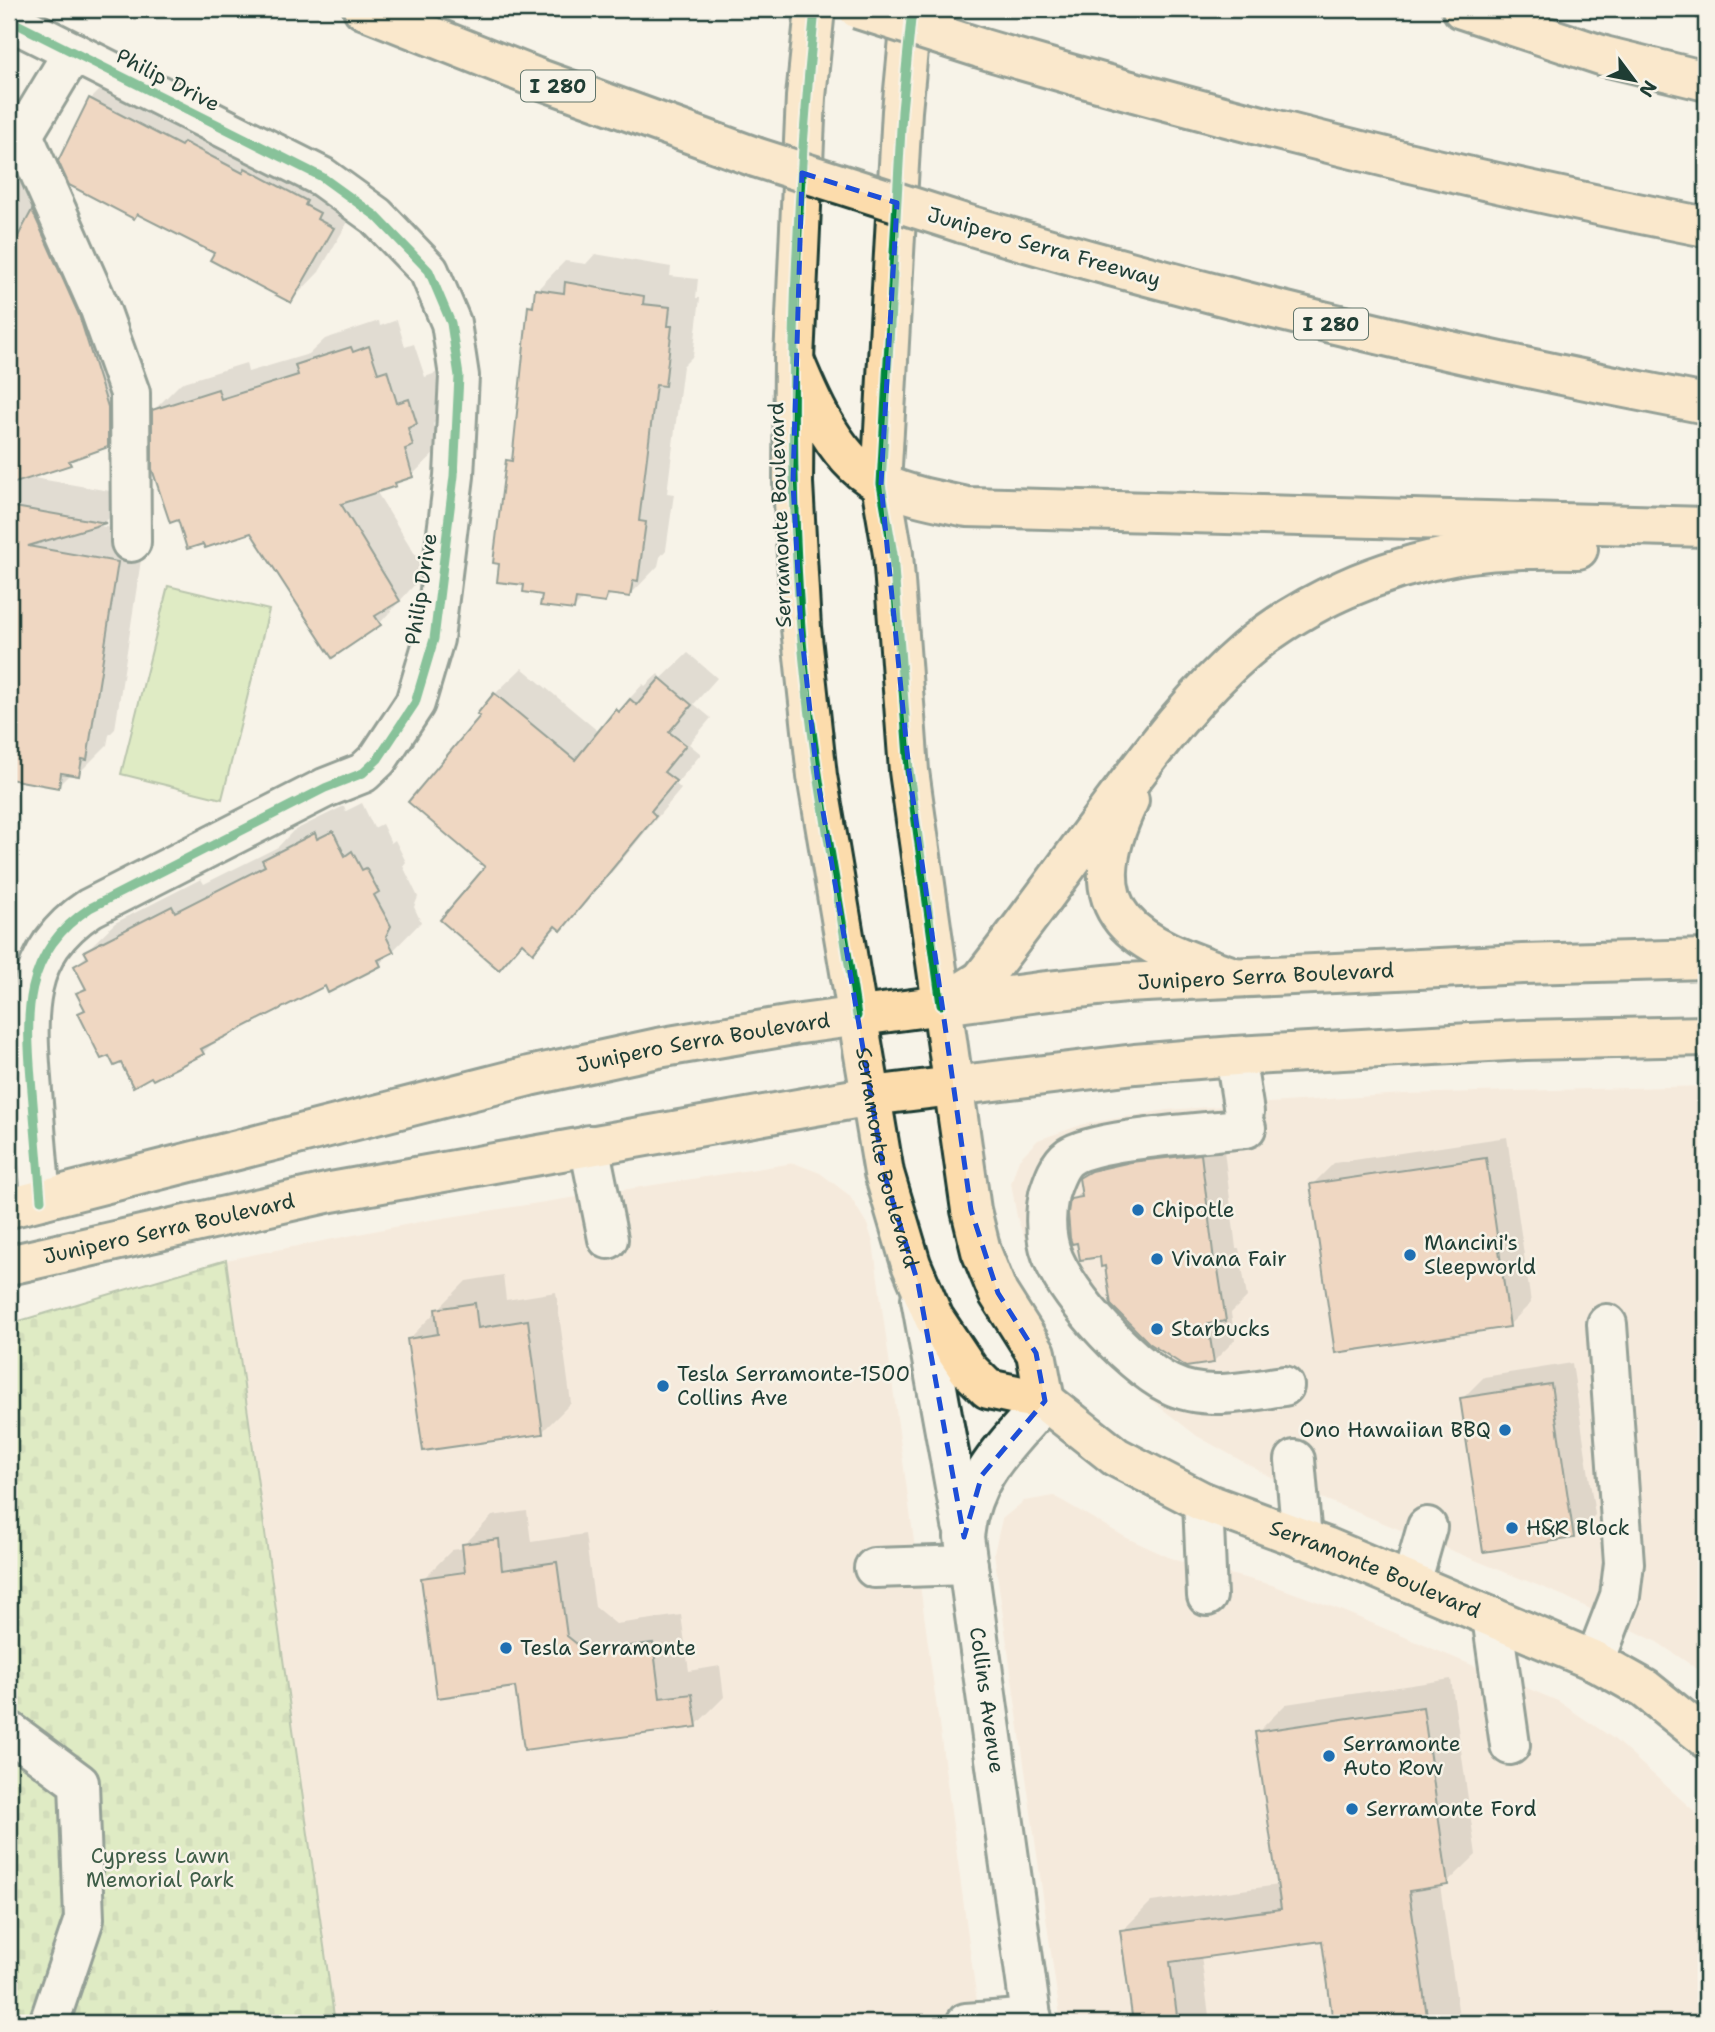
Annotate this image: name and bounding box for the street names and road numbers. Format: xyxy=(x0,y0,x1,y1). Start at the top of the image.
street label: Philip Drive xyxy=(111,42,225,118)
road number: I 280 xyxy=(521,71,595,102)
street label: Junipero Serra Freeway xyxy=(924,200,1164,294)
road number: I 280 xyxy=(1294,308,1368,340)
street label: Serramonte Boulevard xyxy=(762,402,798,628)
street label: Philip Drive xyxy=(398,531,444,647)
street label: Junipero Serra Boulevard xyxy=(1137,956,1395,996)
street label: Junipero Serra Boulevard xyxy=(574,1006,832,1079)
street label: Serramonte Boulevard xyxy=(849,1045,925,1271)
street label: Junipero Serra Boulevard xyxy=(41,1187,297,1271)
street label: Serramonte Boulevard xyxy=(1266,1514,1485,1625)
street label: Collins Avenue xyxy=(963,1625,1011,1775)

